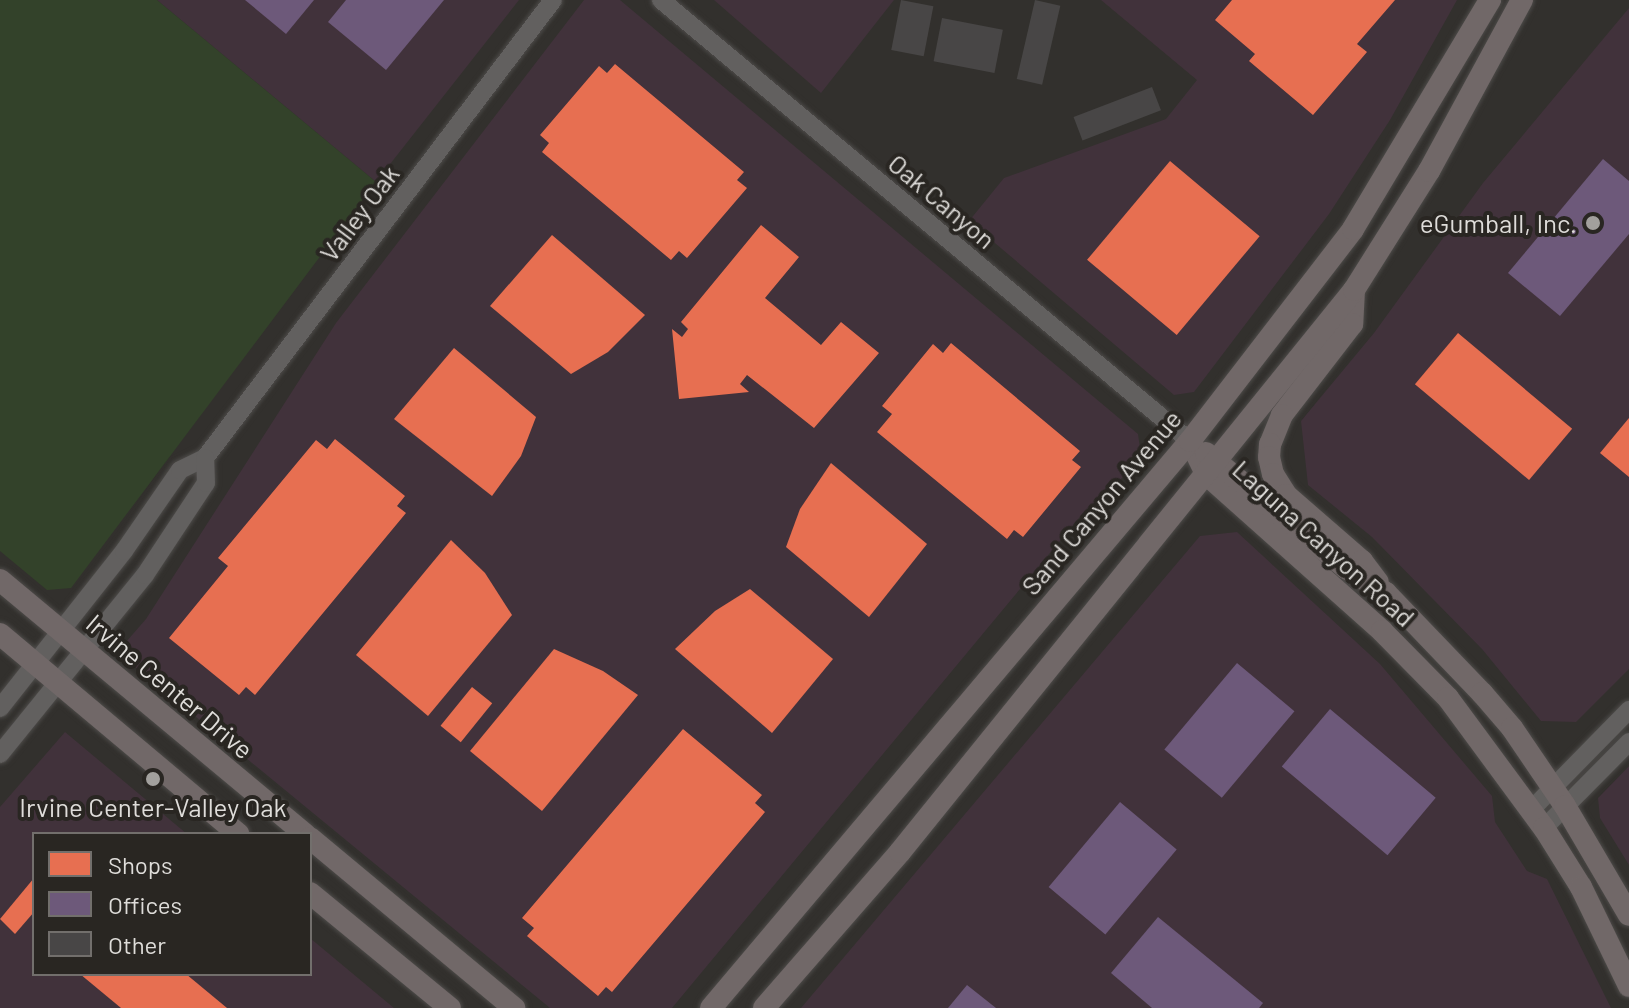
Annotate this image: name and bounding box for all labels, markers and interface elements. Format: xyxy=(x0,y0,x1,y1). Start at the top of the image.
street label: Oak Canyon xyxy=(882,147,1002,255)
street label: Valley Oak xyxy=(313,159,405,267)
place label: eGumball, Inc. xyxy=(1420,207,1577,239)
marker: eGumball, Inc. xyxy=(1584,214,1602,232)
street label: Sand Canyon Avenue xyxy=(1015,403,1187,601)
street label: Laguna Canyon Road xyxy=(1227,453,1421,633)
street label: Irvine Center Drive xyxy=(80,607,260,765)
marker: Irvine Center-Valley Oak xyxy=(144,770,162,788)
place label: Irvine Center-Valley Oak xyxy=(19,791,287,823)
legend xyxy=(32,832,312,976)
text: Shops xyxy=(108,850,173,879)
text: Offices xyxy=(108,890,182,919)
text: Other xyxy=(108,930,166,959)

